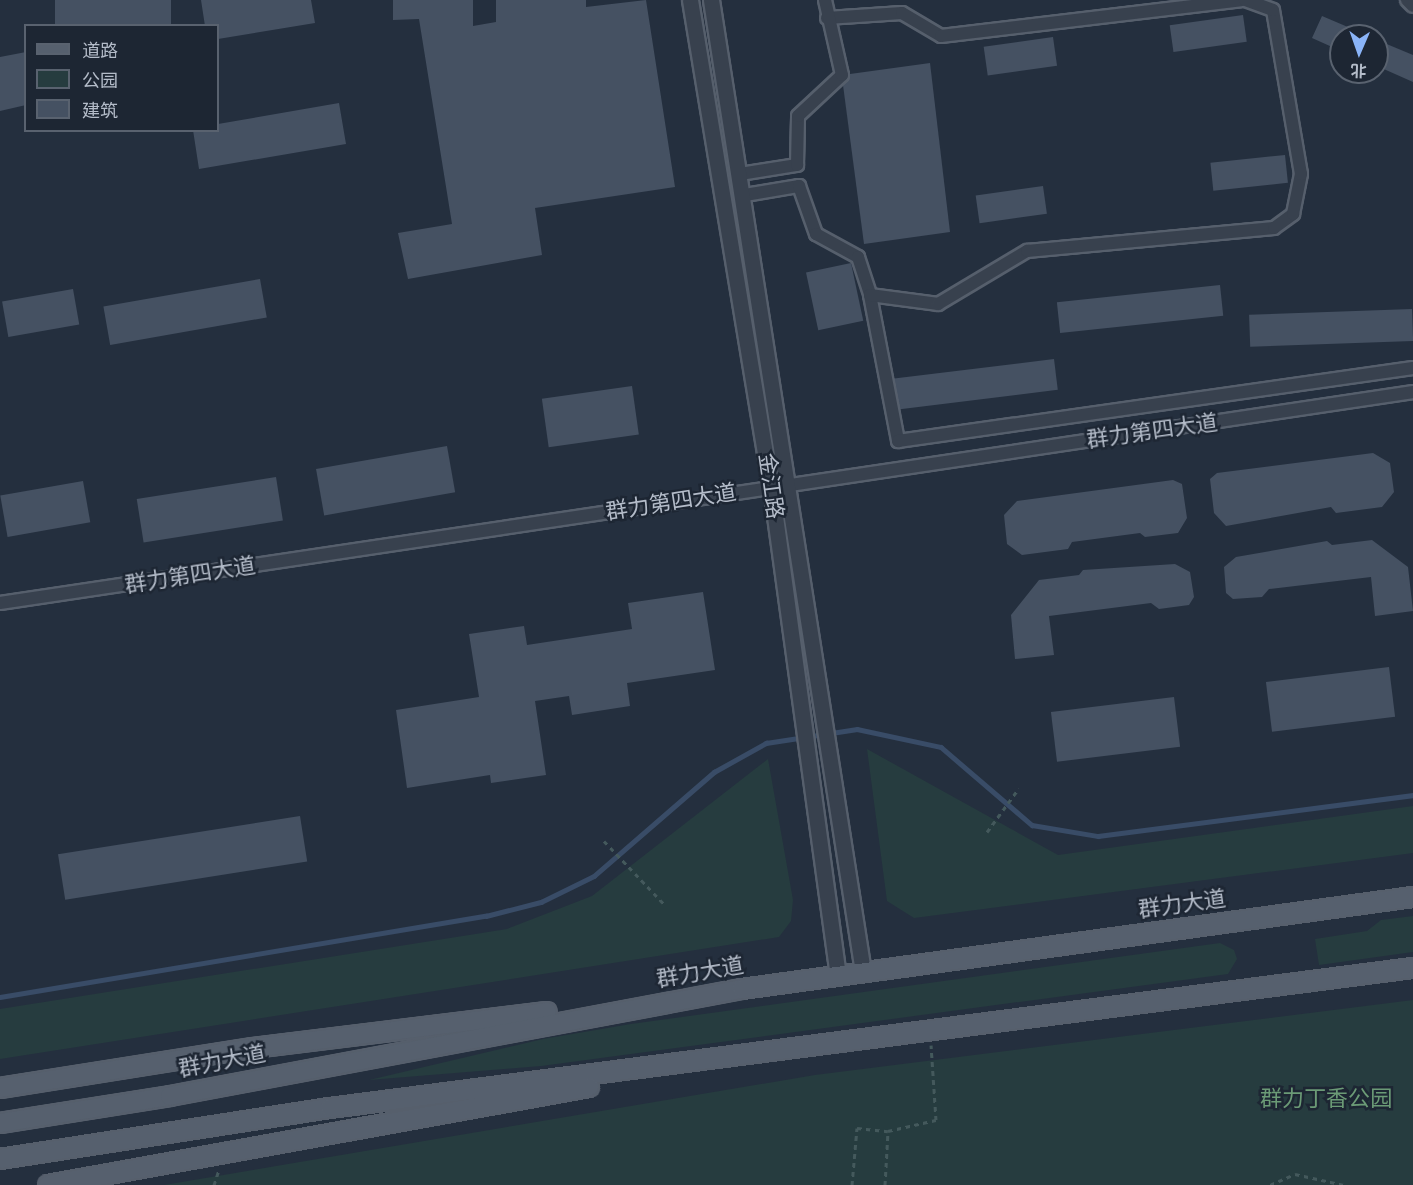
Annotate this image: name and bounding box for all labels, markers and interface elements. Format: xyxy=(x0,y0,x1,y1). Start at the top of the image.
legend xyxy=(24,24,219,132)
north arrow xyxy=(1329,24,1389,84)
text: 道路 xyxy=(82,40,118,62)
text: 北 xyxy=(1350,60,1367,80)
text: 公园 xyxy=(82,70,118,92)
text: 建筑 xyxy=(82,100,118,122)
street label: 群力第四大道 xyxy=(1085,409,1219,453)
street label: 金江路 xyxy=(753,451,789,521)
street label: 群力第四大道 xyxy=(604,479,738,525)
street label: 群力第四大道 xyxy=(123,552,257,598)
street label: 群力大道 xyxy=(1137,885,1227,923)
street label: 群力大道 xyxy=(654,951,746,993)
street label: 群力大道 xyxy=(176,1040,268,1082)
park label: 群力丁香公园 xyxy=(1260,1086,1392,1112)

